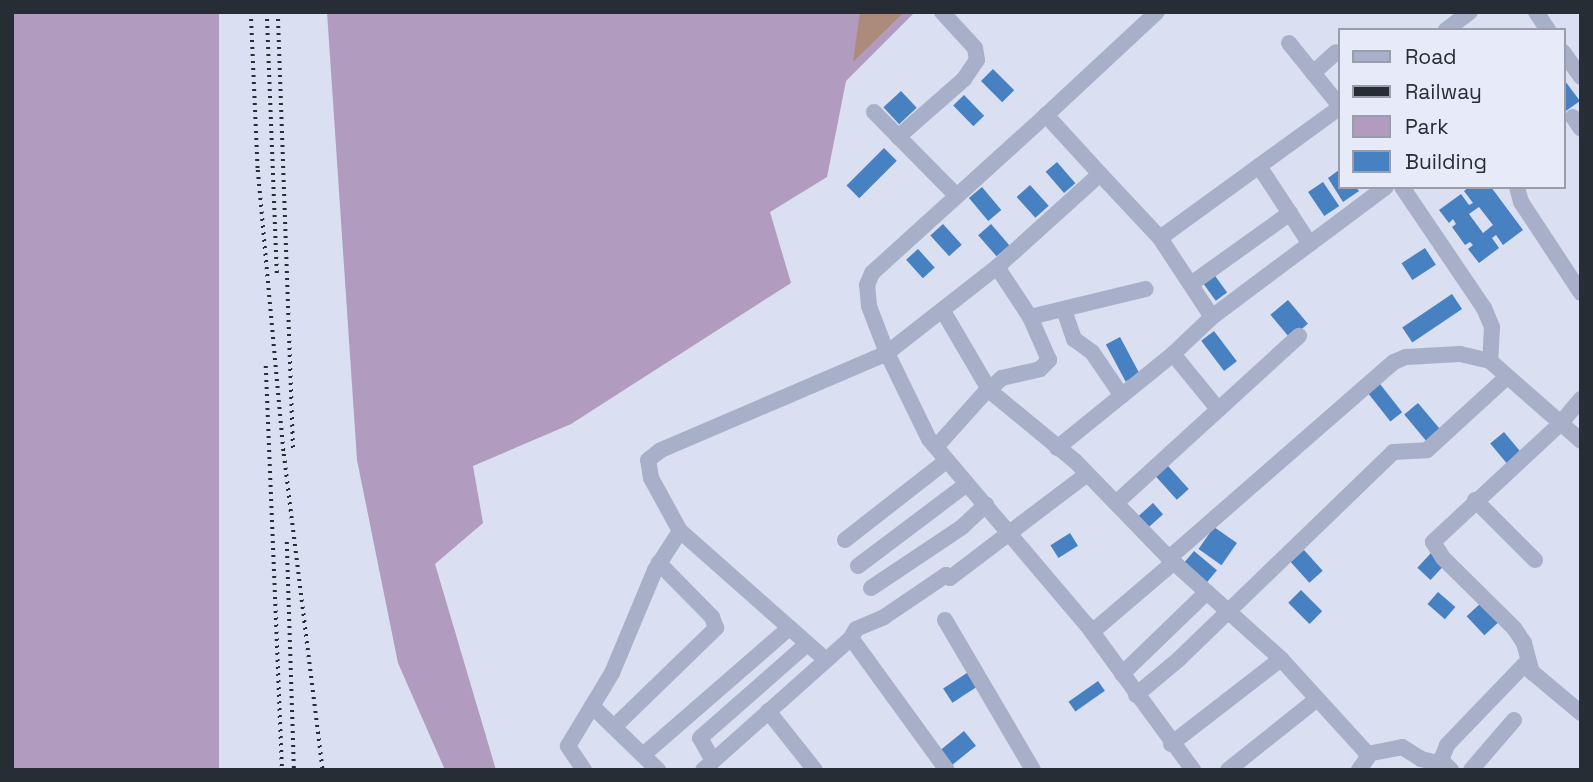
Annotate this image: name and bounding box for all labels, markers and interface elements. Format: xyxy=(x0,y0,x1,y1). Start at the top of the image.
legend xyxy=(1338,28,1565,189)
text: Road xyxy=(1405,43,1457,70)
text: Railway xyxy=(1405,78,1482,105)
text: Park xyxy=(1405,113,1449,140)
text: Building xyxy=(1405,148,1487,175)

